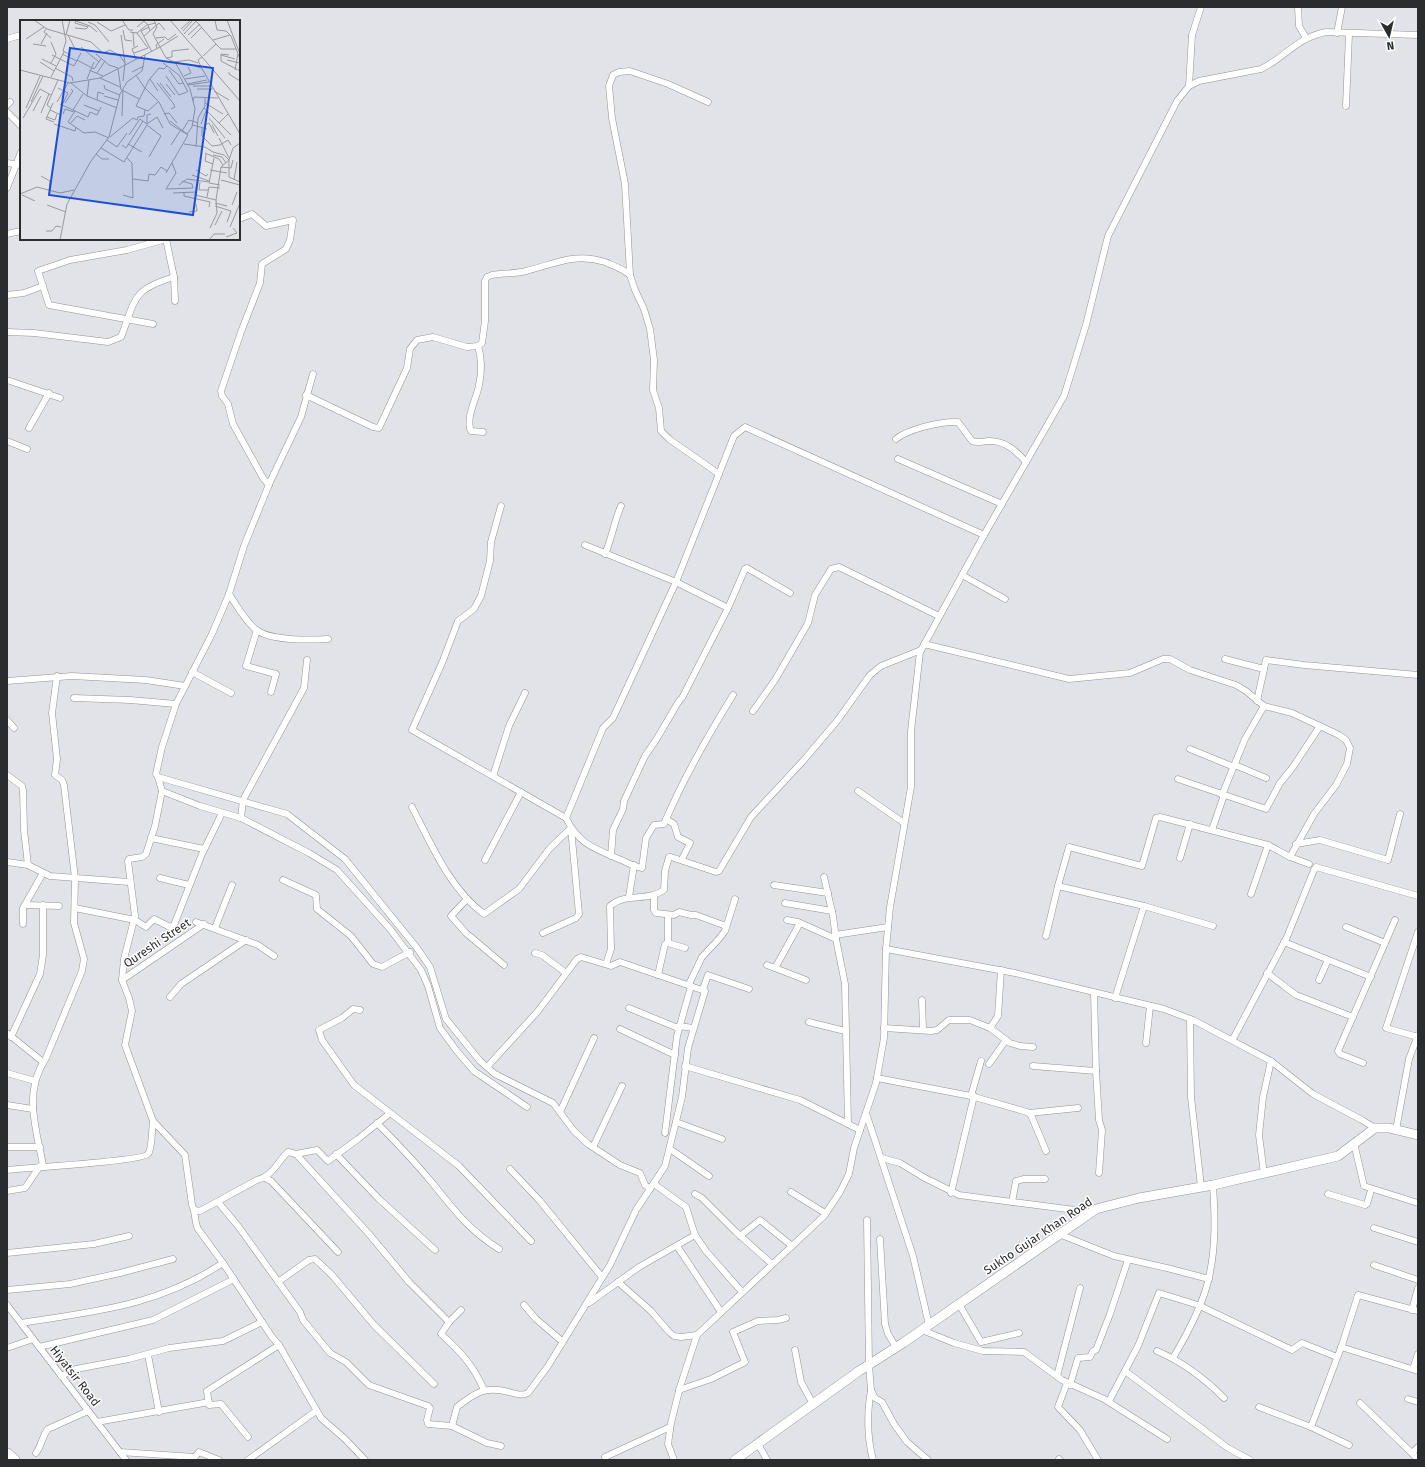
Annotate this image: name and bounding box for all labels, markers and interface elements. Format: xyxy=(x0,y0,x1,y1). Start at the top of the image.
north arrow xyxy=(1369,16,1409,56)
inset map xyxy=(20,20,240,240)
text: N xyxy=(1386,38,1395,52)
street label: Qureshi Street xyxy=(121,915,194,971)
street label: Sukho Gujar Khan Road xyxy=(981,1195,1095,1277)
street label: Hiyatsir Road xyxy=(47,1343,103,1409)

